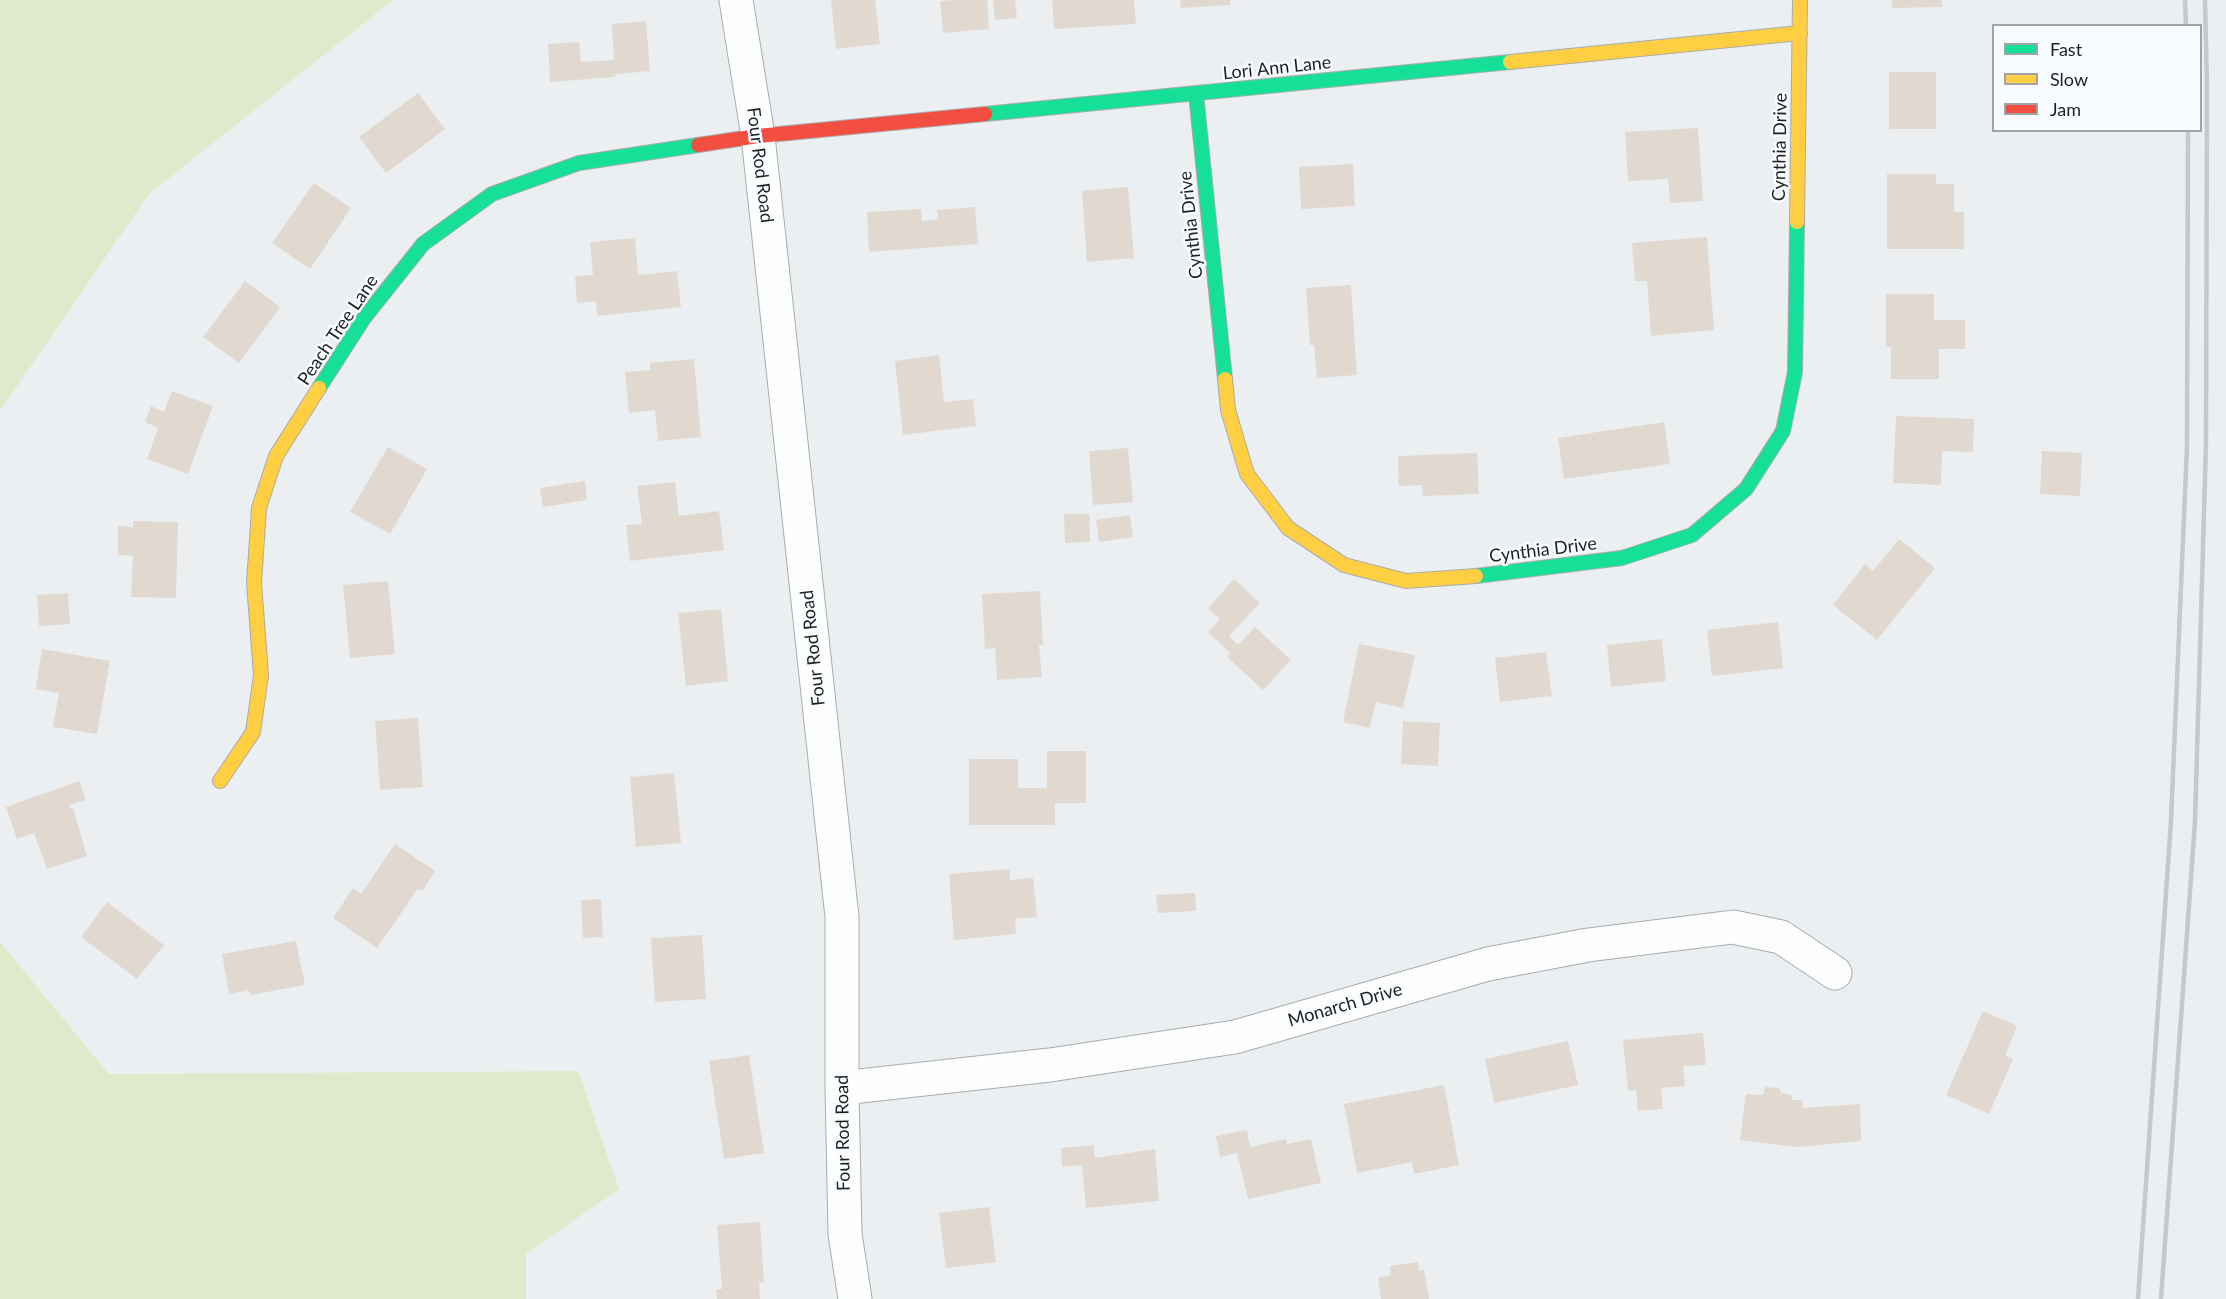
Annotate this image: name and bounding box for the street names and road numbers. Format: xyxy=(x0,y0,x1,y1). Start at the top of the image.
street label: Lori Ann Lane xyxy=(1222,52,1332,84)
street label: Cynthia Drive xyxy=(1768,93,1792,201)
street label: Four Rod Road xyxy=(742,106,778,224)
street label: Cynthia Drive xyxy=(1175,170,1207,280)
street label: Peach Tree Lane xyxy=(293,271,383,389)
street label: Cynthia Drive xyxy=(1488,533,1598,567)
street label: Four Rod Road xyxy=(796,589,830,707)
street label: Monarch Drive xyxy=(1285,978,1405,1032)
street label: Four Rod Road xyxy=(831,1075,855,1191)

